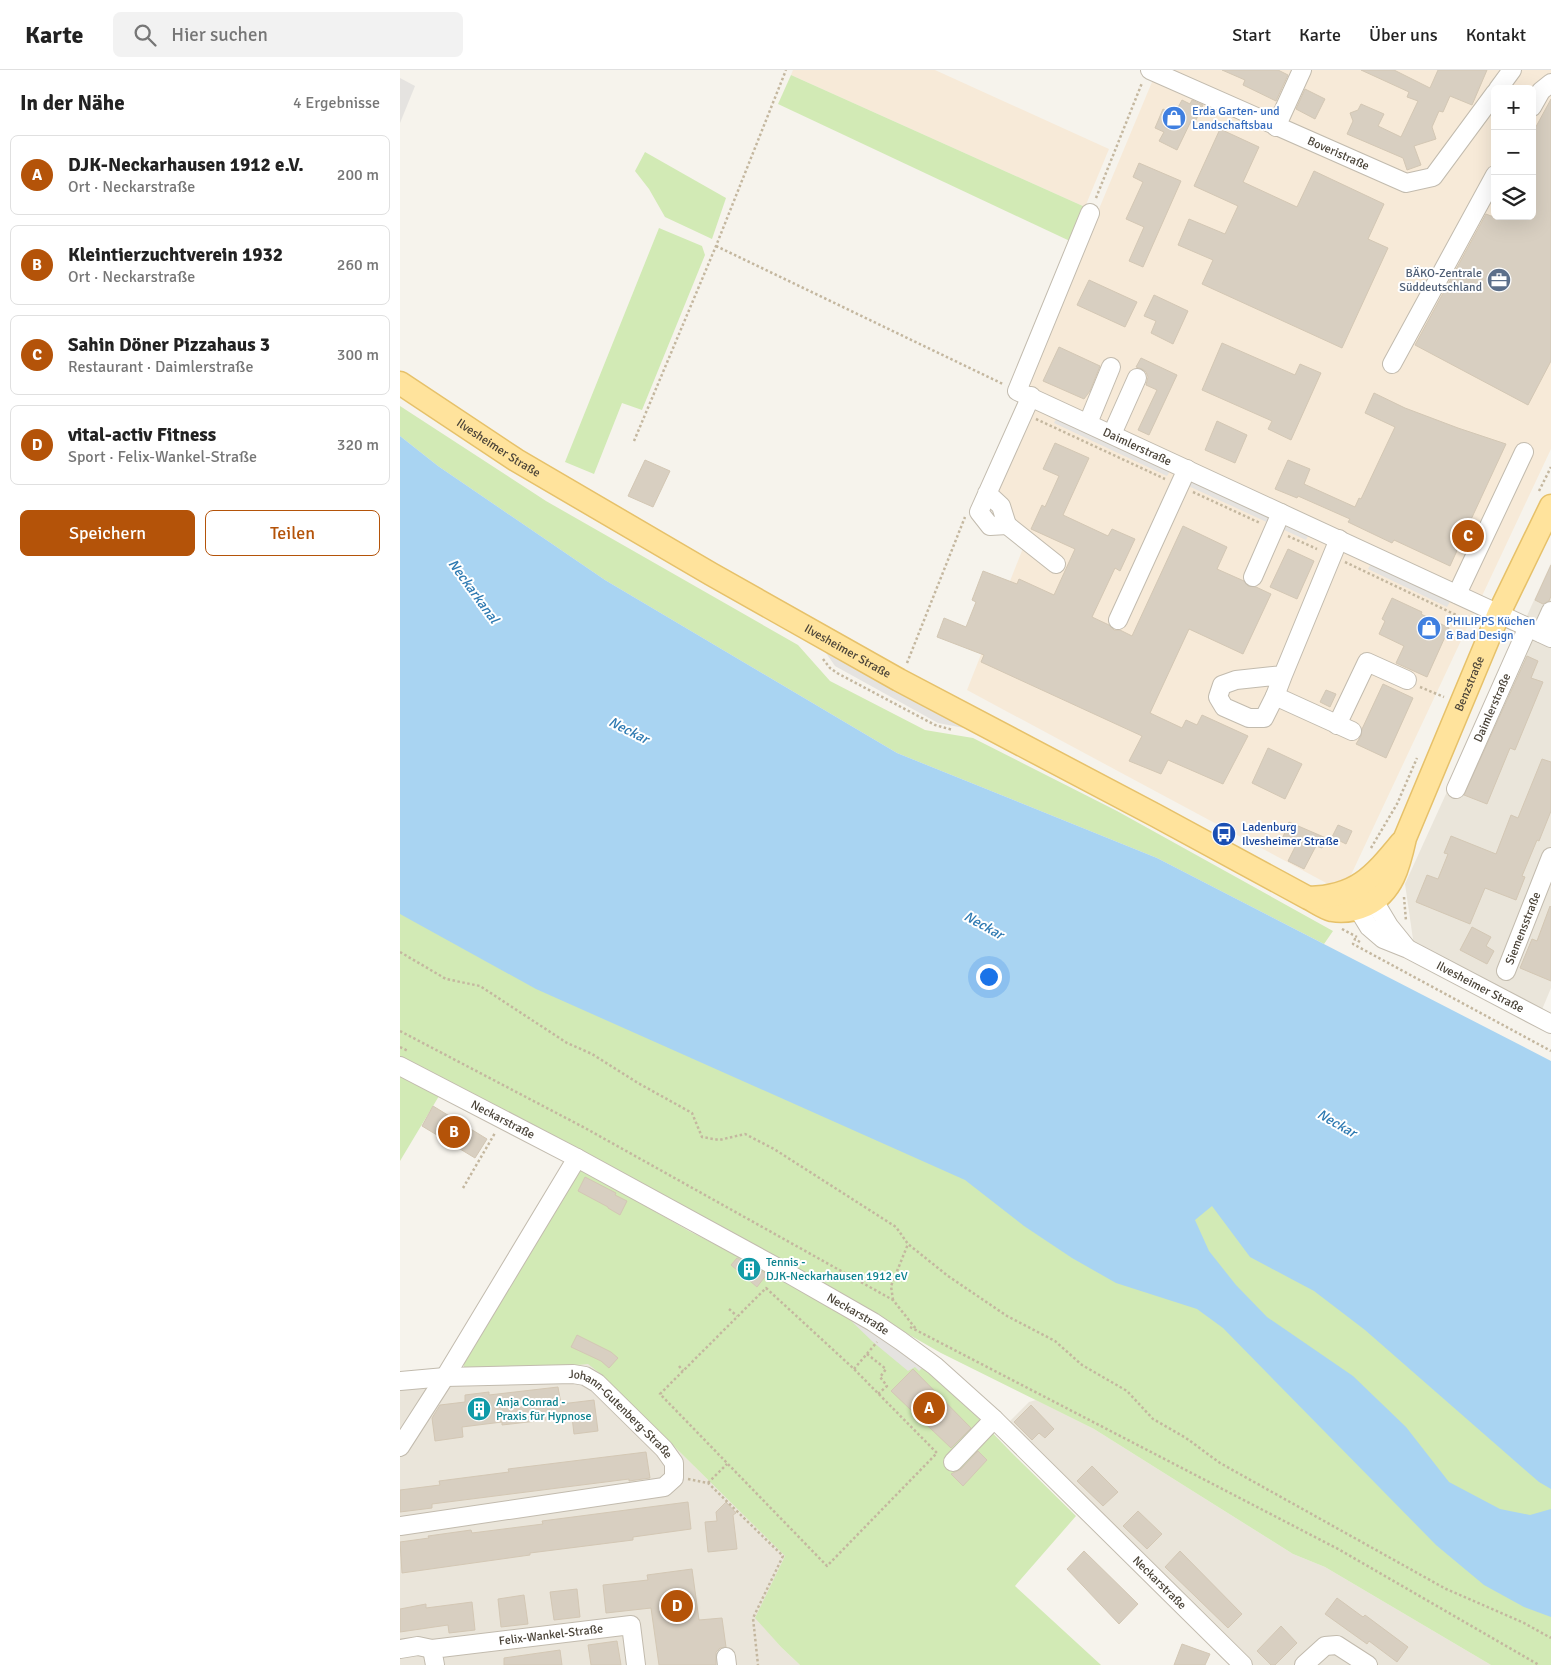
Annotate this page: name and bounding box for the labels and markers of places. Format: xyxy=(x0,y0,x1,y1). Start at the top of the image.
place label: Erda Garten- und Landschaftsbau xyxy=(1192,104,1280,133)
shop icon: Erda Garten- und Landschaftsbau xyxy=(1161,105,1187,131)
place label: BÄKO-Zentrale Süddeutschland xyxy=(1399,266,1482,295)
office icon: BÄKO-Zentrale Süddeutschland xyxy=(1486,267,1512,293)
pin: C xyxy=(1452,517,1484,555)
place label: PHILIPPS Küchen & Bad Design xyxy=(1446,614,1535,643)
shop icon: PHILIPPS Küchen & Bad Design xyxy=(1416,615,1442,641)
place label: Ladenburg Ilvesheimer Straße xyxy=(1242,820,1339,849)
bus stop icon: Ladenburg Ilvesheimer Straße xyxy=(1211,821,1237,847)
pin: B xyxy=(438,1113,470,1151)
place label: Tennis - DJK-Neckarhausen 1912 eV xyxy=(766,1255,908,1284)
building icon: Tennis - DJK-Neckarhausen 1912 eV xyxy=(736,1256,762,1282)
pin: A xyxy=(913,1389,945,1427)
place label: Anja Conrad - Praxis für Hypnose xyxy=(496,1395,592,1424)
building icon: Anja Conrad - Praxis für Hypnose xyxy=(466,1396,492,1422)
pin: D xyxy=(661,1587,693,1625)

